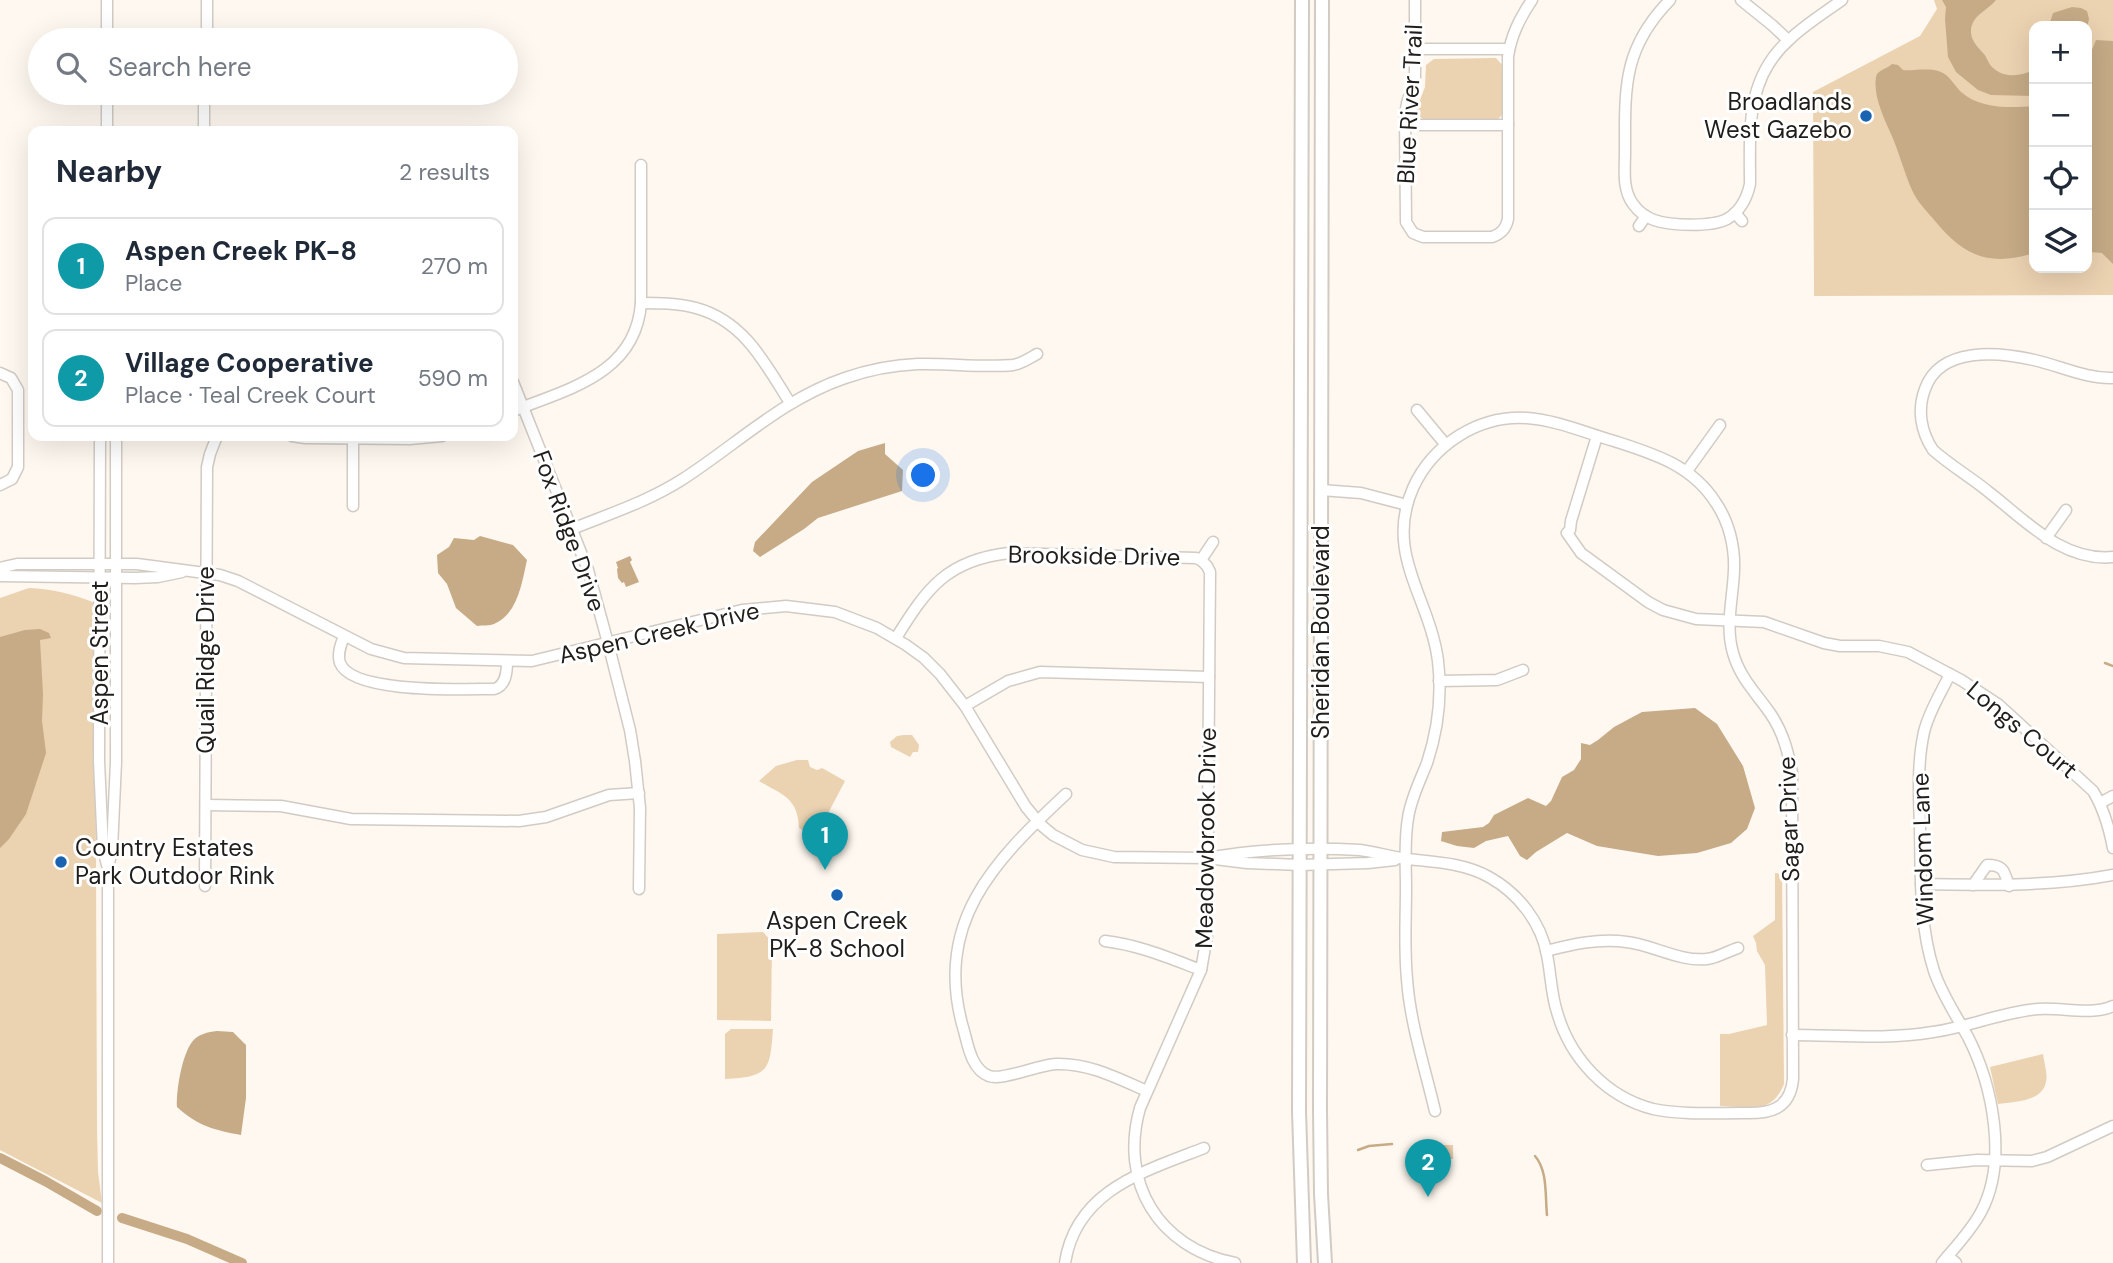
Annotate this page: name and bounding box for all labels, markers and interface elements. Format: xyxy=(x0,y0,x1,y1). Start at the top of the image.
map controls xyxy=(2029,21,2092,273)
button: + xyxy=(2029,21,2092,84)
street label: Blue River Trail xyxy=(1390,23,1429,185)
search box xyxy=(28,28,518,105)
icon: search xyxy=(52,48,90,86)
text: Search here xyxy=(108,50,251,84)
button: − xyxy=(2029,84,2092,147)
place label: Broadlands West Gazebo xyxy=(1704,86,1852,145)
marker: Broadlands West Gazebo xyxy=(1858,108,1874,124)
button: locate xyxy=(2029,147,2092,210)
text: Nearby xyxy=(56,152,162,191)
text: 2 results xyxy=(399,157,490,187)
button: layers xyxy=(2029,210,2092,273)
text: Aspen Creek PK-8 xyxy=(125,234,357,268)
text: 1 xyxy=(77,251,85,281)
text: 270 m xyxy=(421,251,488,281)
text: Place xyxy=(125,268,182,298)
text: Village Cooperative xyxy=(125,346,374,380)
text: 2 xyxy=(74,363,88,393)
text: 590 m xyxy=(418,363,488,393)
text: Place · Teal Creek Court xyxy=(125,380,376,410)
street label: Fox Ridge Drive xyxy=(526,446,613,616)
your location xyxy=(906,458,940,492)
street label: Sheridan Boulevard xyxy=(1305,525,1336,739)
street label: Brookside Drive xyxy=(1008,538,1181,573)
street label: Quail Ridge Drive xyxy=(190,566,221,754)
street label: Aspen Street xyxy=(84,581,115,725)
street label: Aspen Creek Drive xyxy=(556,594,762,671)
street label: Longs Court xyxy=(1960,674,2084,785)
street label: Meadowbrook Drive xyxy=(1188,727,1223,949)
street label: Sagar Drive xyxy=(1771,756,1806,882)
street label: Windom Lane xyxy=(1904,772,1941,926)
pin: 1 xyxy=(802,812,848,870)
place label: Country Estates Park Outdoor Rink xyxy=(75,832,275,891)
marker: Country Estates Park Outdoor Rink xyxy=(53,854,69,870)
marker: Aspen Creek PK-8 School xyxy=(829,887,845,903)
place label: Aspen Creek PK-8 School xyxy=(766,905,908,964)
pin: 2 xyxy=(1405,1139,1451,1197)

